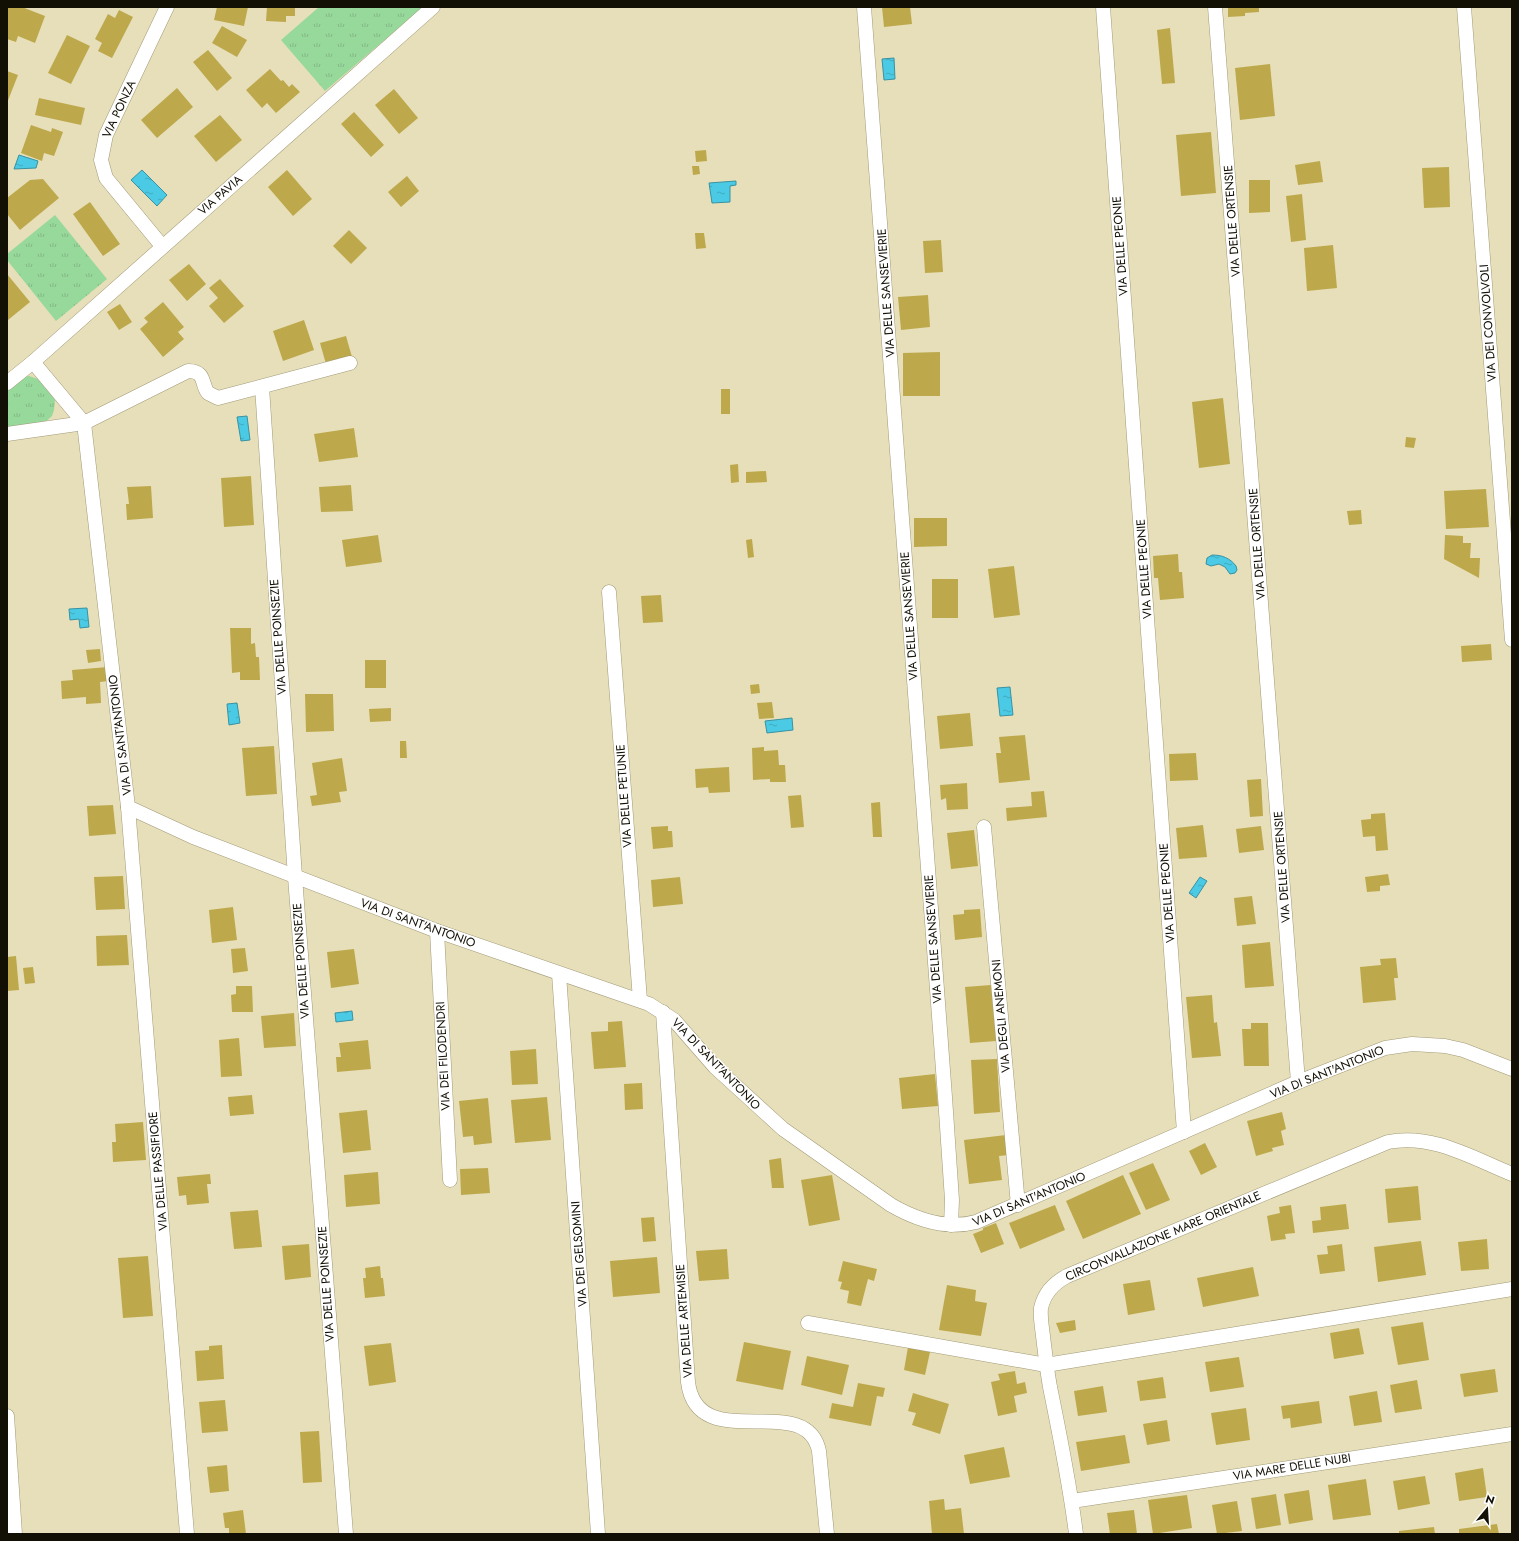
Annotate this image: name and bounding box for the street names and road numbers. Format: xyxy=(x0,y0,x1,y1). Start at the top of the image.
street label: VIA PONZA xyxy=(98,77,140,141)
street label: VIA DELLE ORTENSIE xyxy=(1219,165,1245,277)
street label: VIA PAVIA xyxy=(194,171,246,219)
street label: VIA DELLE PEONIE xyxy=(1108,196,1132,296)
street label: VIA DELLE SANSEVIERIE xyxy=(873,228,899,358)
street label: VIA DEI CONVOLVOLI xyxy=(1475,264,1501,382)
street label: VIA DELLE ORTENSIE xyxy=(1244,488,1270,600)
street label: VIA DELLE PEONIE xyxy=(1132,519,1156,619)
street label: VIA DELLE SANSEVIERIE xyxy=(896,551,922,681)
street label: VIA DELLE POINSEZIE xyxy=(265,579,291,695)
street label: VIA DI SANT'ANTONIO xyxy=(104,674,136,796)
street label: VIA DELLE PETUNIE xyxy=(611,744,637,848)
street label: VIA DELLE ORTENSIE xyxy=(1269,811,1295,923)
street label: VIA DELLE PEONIE xyxy=(1155,843,1179,943)
street label: VIA DELLE SANSEVIERIE xyxy=(920,874,946,1004)
street label: VIA DI SANT'ANTONIO xyxy=(358,894,478,952)
street label: VIA DELLE POINSEZIE xyxy=(288,903,314,1019)
street label: VIA DEGLI ANEMONI xyxy=(987,959,1015,1073)
street label: VIA DEI FILODENDRI xyxy=(431,1001,455,1111)
street label: VIA DI SANT'ANTONIO xyxy=(667,1014,765,1114)
street label: VIA DI SANT'ANTONIO xyxy=(1267,1041,1387,1103)
street label: VIA DELLE PASSIFIORE xyxy=(144,1111,172,1231)
street label: VIA DI SANT'ANTONIO xyxy=(970,1167,1088,1231)
street label: CIRCONVALLAZIONE MARE ORIENTALE xyxy=(1062,1186,1264,1286)
street label: VIA DEI GELSOMINI xyxy=(566,1201,592,1307)
street label: VIA DELLE POINSEZIE xyxy=(313,1226,339,1342)
street label: VIA DELLE ARTEMISIE xyxy=(671,1264,697,1378)
street label: VIA MARE DELLE NUBI xyxy=(1232,1449,1352,1485)

